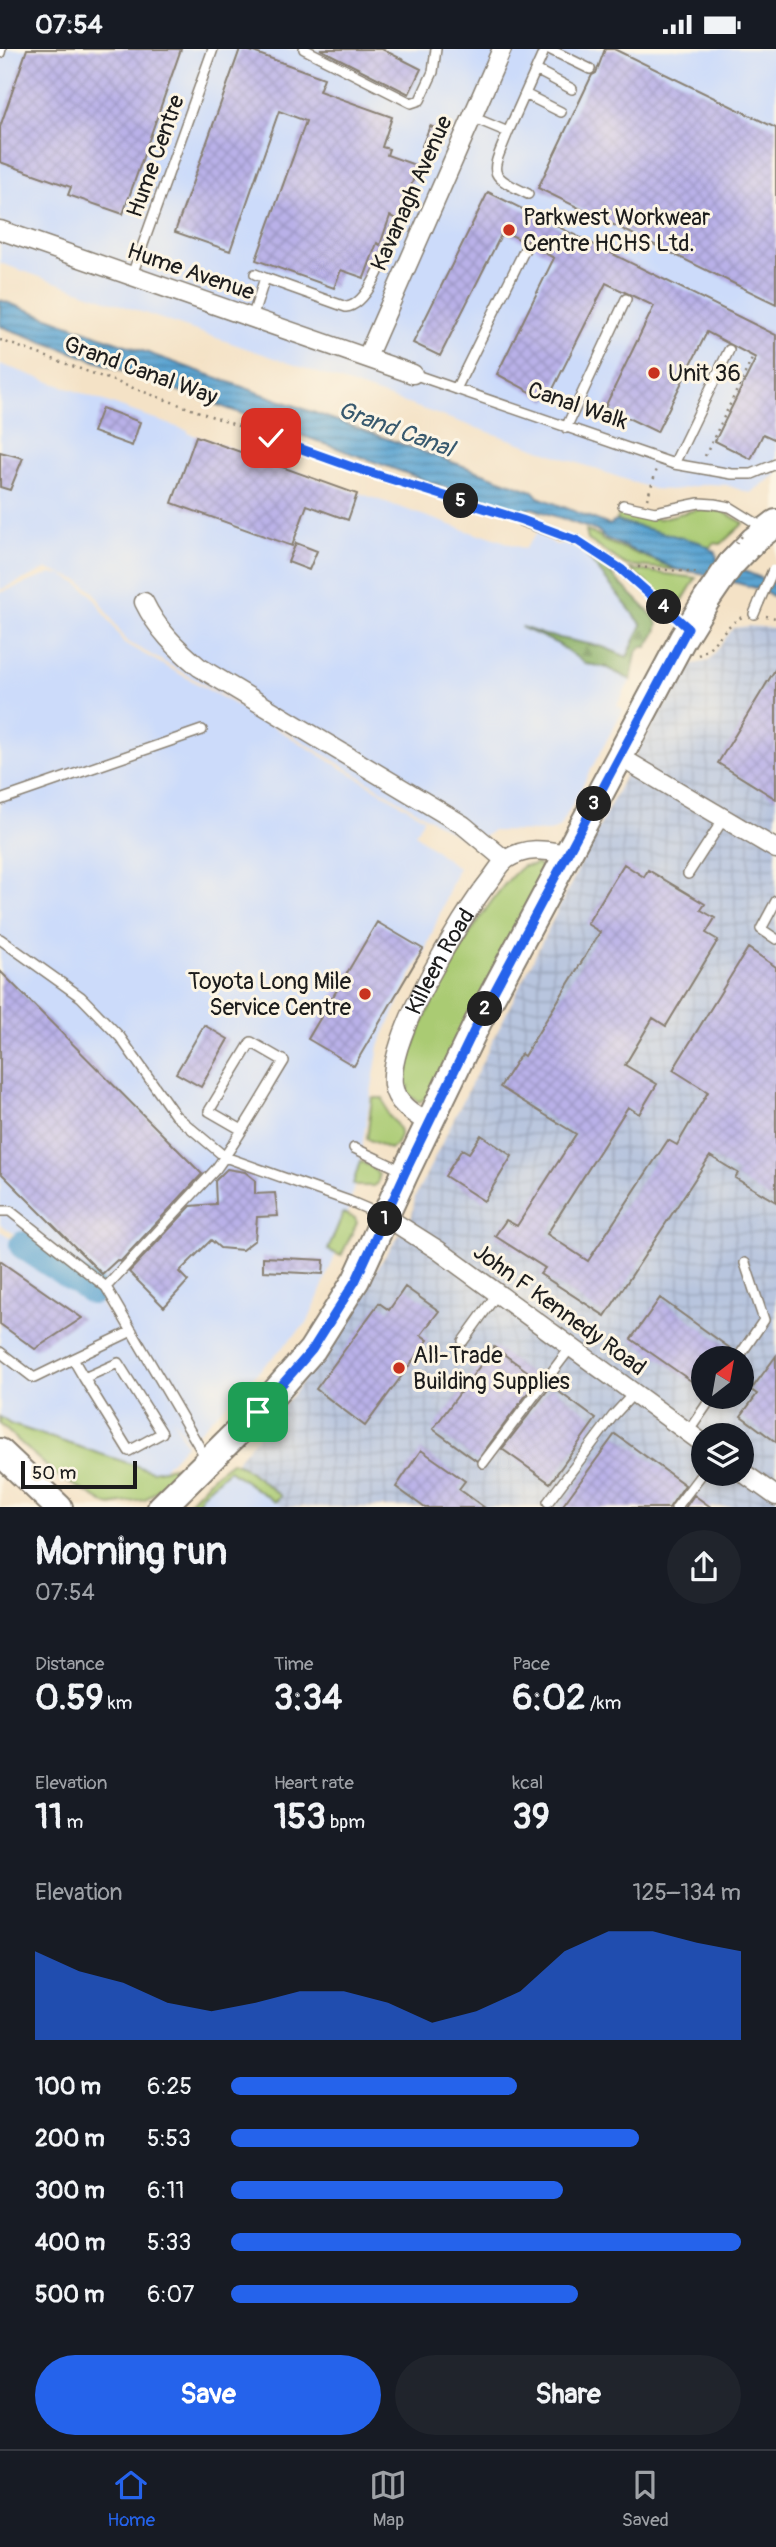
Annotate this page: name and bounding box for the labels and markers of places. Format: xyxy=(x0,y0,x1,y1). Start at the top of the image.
place label: Parkwest Workwear Centre HCHS Ltd. xyxy=(523,203,710,258)
marker: Parkwest Workwear Centre HCHS Ltd. xyxy=(501,222,517,238)
place label: Unit 36 xyxy=(668,359,741,388)
marker: Unit 36 xyxy=(646,365,662,381)
pin xyxy=(241,408,301,468)
pin: 5 xyxy=(444,483,478,519)
pin: 4 xyxy=(646,589,682,625)
pin: 3 xyxy=(576,787,612,821)
place label: Toyota Long Mile Service Centre xyxy=(188,967,352,1022)
marker: Toyota Long Mile Service Centre xyxy=(357,986,373,1002)
pin: 2 xyxy=(468,991,503,1027)
pin: 1 xyxy=(368,1201,402,1237)
place label: All-Trade Building Supplies xyxy=(413,1341,570,1396)
marker: All-Trade Building Supplies xyxy=(391,1360,407,1376)
pin xyxy=(228,1382,288,1442)

